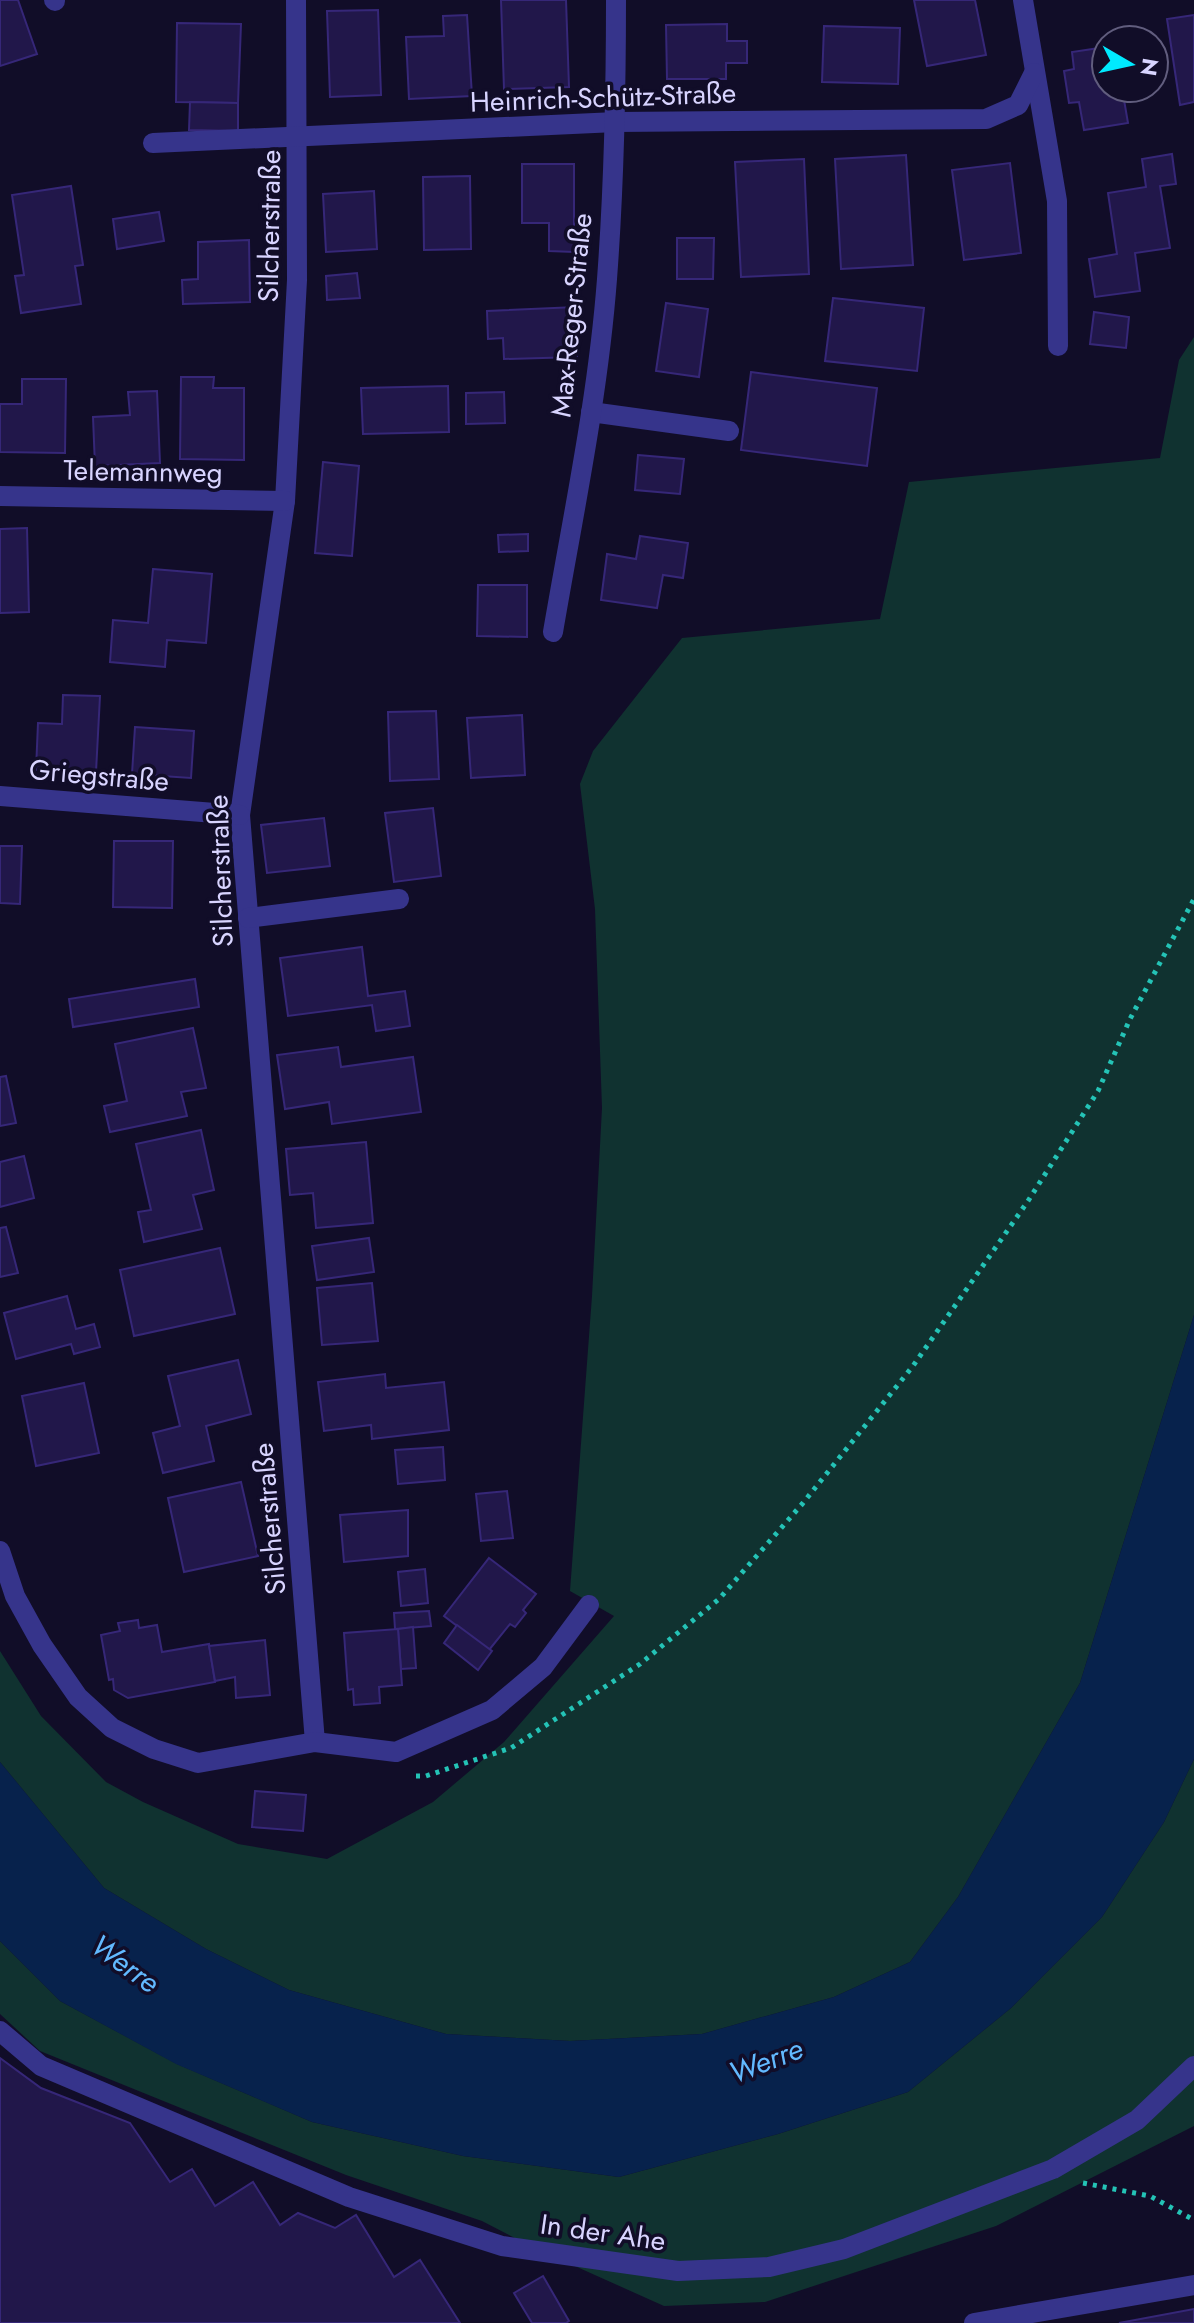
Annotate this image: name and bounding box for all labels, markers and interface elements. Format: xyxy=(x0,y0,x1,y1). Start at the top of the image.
north arrow xyxy=(1090,24,1170,104)
text: N xyxy=(1133,56,1167,78)
street label: Heinrich-Schütz-Straße xyxy=(469,72,737,123)
street label: Silcherstraße xyxy=(248,149,291,303)
street label: Max-Reger-Straße xyxy=(540,211,603,419)
street label: Telemannweg xyxy=(63,450,223,493)
street label: Griegstraße xyxy=(27,749,171,802)
street label: Silcherstraße xyxy=(197,794,244,948)
street label: Silcherstraße xyxy=(242,1441,297,1597)
water label: Werre xyxy=(82,1924,169,2003)
water label: Werre xyxy=(723,2027,809,2094)
street label: In der Ahe xyxy=(538,2203,668,2262)

